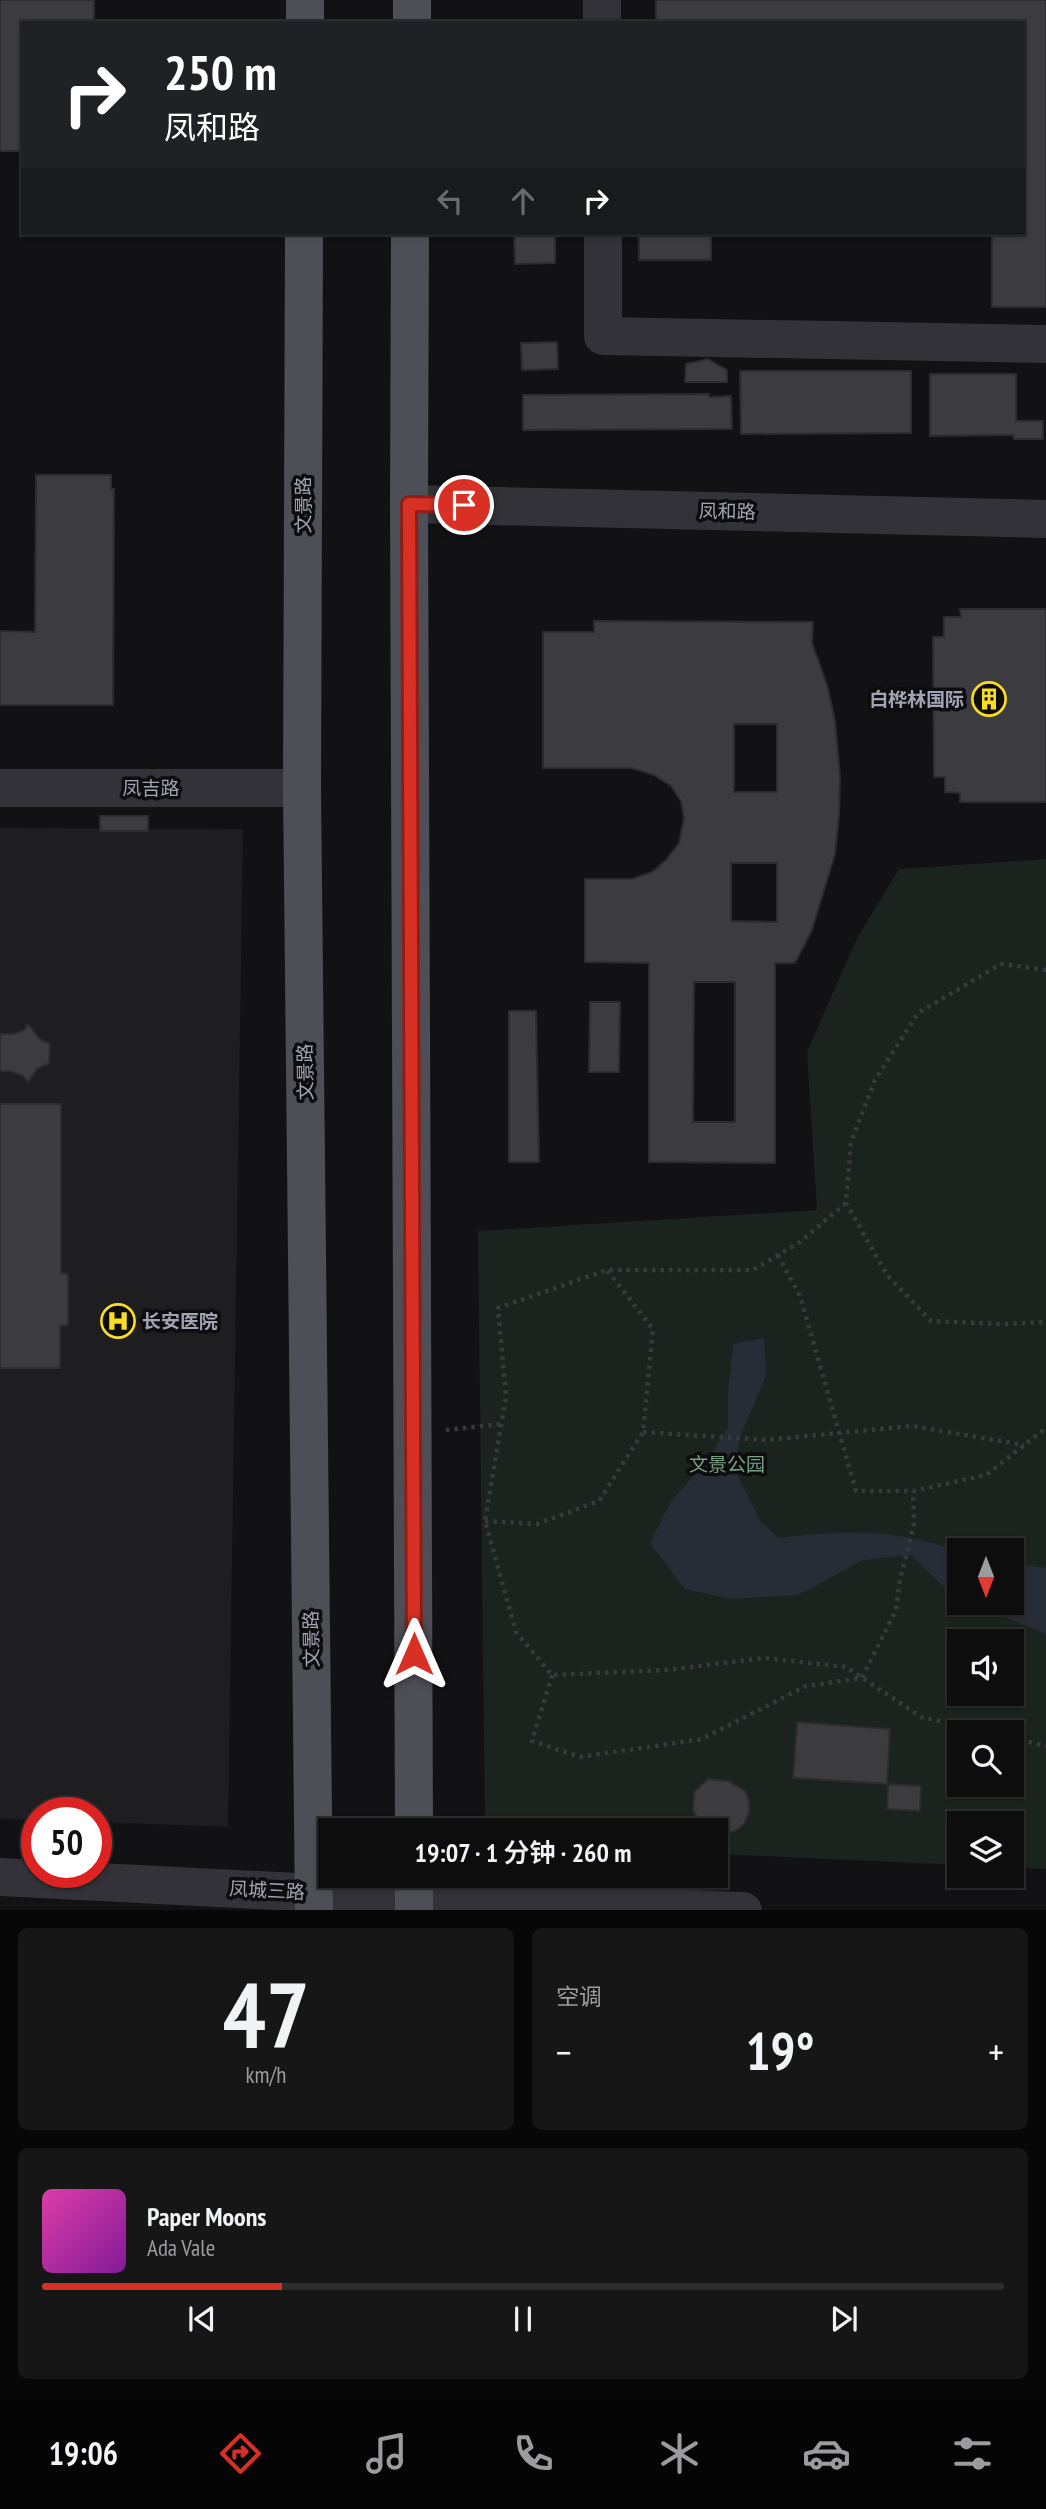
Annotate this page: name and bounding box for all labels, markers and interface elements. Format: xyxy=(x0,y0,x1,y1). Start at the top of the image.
text: 250 m xyxy=(164,40,277,104)
icon: right xyxy=(49,49,140,140)
text: 凤和路 xyxy=(164,106,260,148)
icon: left xyxy=(431,182,469,220)
icon: ahead xyxy=(504,182,542,220)
icon: right xyxy=(577,182,615,220)
pin xyxy=(434,475,494,535)
street label: 文景路 xyxy=(291,476,315,534)
icon: arrive xyxy=(445,486,483,524)
street label: 凤和路 xyxy=(698,499,756,523)
building icon: 白桦林国际 xyxy=(970,680,1008,718)
place label: 白桦林国际 xyxy=(869,687,964,711)
street label: 凤吉路 xyxy=(122,776,180,800)
street label: 文景路 xyxy=(293,1043,317,1101)
hospital icon: 长安医院 xyxy=(99,1302,137,1340)
place label: 长安医院 xyxy=(142,1309,218,1333)
park label: 文景公园 xyxy=(689,1452,765,1476)
north arrow xyxy=(947,1538,1024,1615)
map controls xyxy=(947,1538,1024,1888)
street label: 文景路 xyxy=(299,1610,323,1668)
position arrow xyxy=(377,1617,451,1691)
button: sound xyxy=(947,1629,1024,1706)
button: search xyxy=(947,1720,1024,1797)
speed limit sign: 50 xyxy=(21,1797,112,1888)
button: layers xyxy=(947,1811,1024,1888)
text: 19:07 · 1 分钟 · 260 m xyxy=(414,1836,632,1869)
street label: 凤城三路 xyxy=(228,1876,306,1904)
text: 47 xyxy=(223,1955,310,2073)
text: 空调 xyxy=(556,1982,602,2011)
text: 19° xyxy=(746,2017,814,2084)
text: − xyxy=(556,2027,572,2076)
text: + xyxy=(988,2027,1004,2076)
text: km/h xyxy=(246,2060,286,2089)
text: Paper Moons xyxy=(147,2200,266,2233)
text: Ada Vale xyxy=(147,2233,215,2262)
icon: previous xyxy=(183,2300,221,2338)
icon: pause xyxy=(504,2300,542,2338)
icon: next xyxy=(825,2300,863,2338)
icon: directions xyxy=(216,2429,265,2478)
icon: music xyxy=(362,2429,411,2478)
icon: phone xyxy=(509,2429,558,2478)
icon: climate xyxy=(655,2429,704,2478)
icon: car xyxy=(802,2429,851,2478)
icon: filters xyxy=(948,2429,997,2478)
text: 19:06 xyxy=(49,2432,118,2474)

